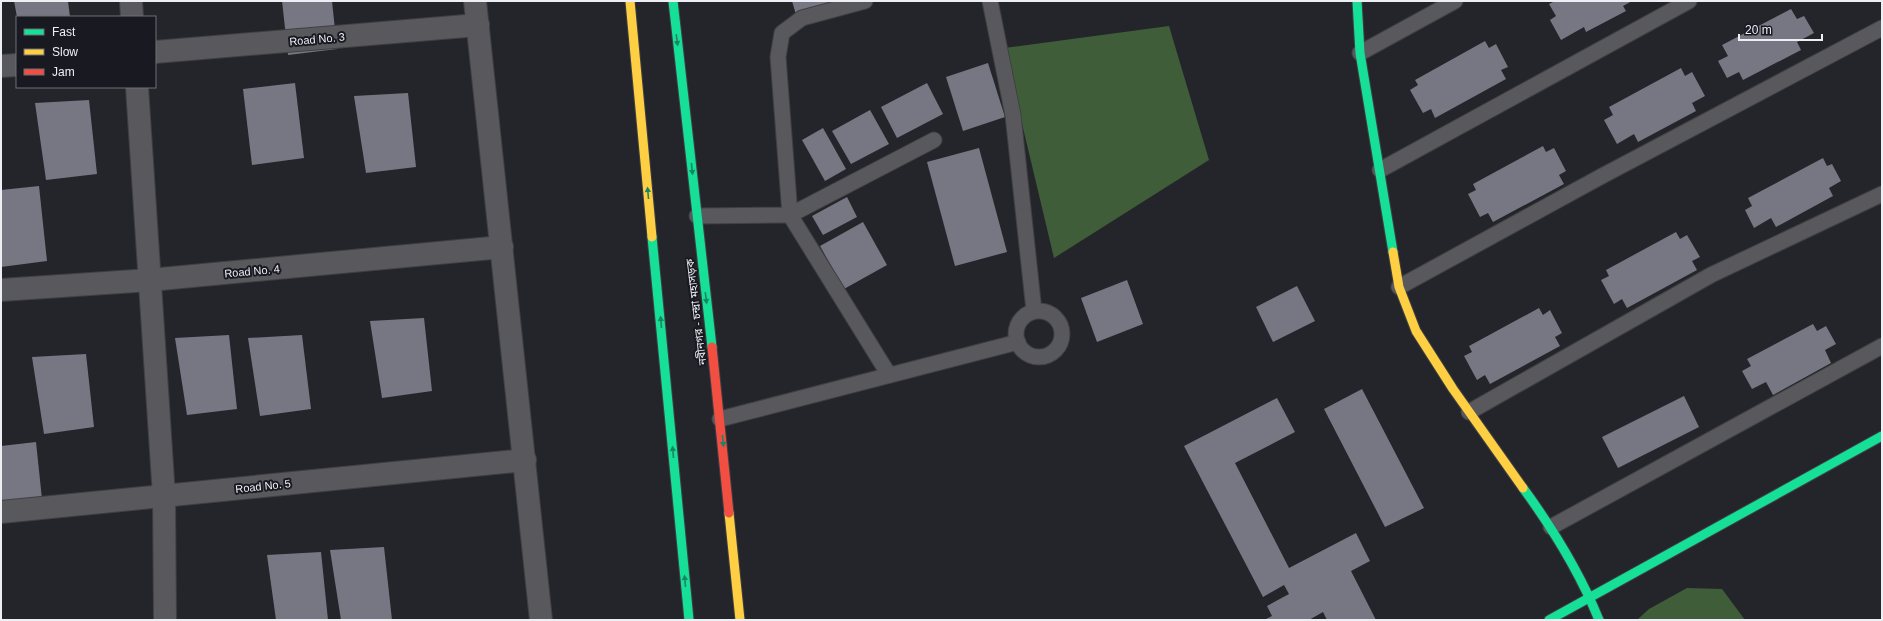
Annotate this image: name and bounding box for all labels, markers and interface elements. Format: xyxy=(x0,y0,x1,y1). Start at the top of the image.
legend xyxy=(16,16,156,88)
scale bar xyxy=(1739,16,1822,42)
text: 20 m xyxy=(1745,23,1772,37)
text: Fast xyxy=(52,25,76,39)
street label: Road No. 3 xyxy=(289,31,345,47)
one-way arrow xyxy=(674,34,680,46)
text: Slow xyxy=(52,45,78,59)
text: Jam xyxy=(52,65,75,79)
one-way arrow xyxy=(688,163,695,175)
one-way arrow xyxy=(645,187,652,199)
street label: নবীনগর - চন্দ্রা মহাসড়ক xyxy=(684,258,709,367)
street label: Road No. 4 xyxy=(224,263,280,279)
one-way arrow xyxy=(703,292,710,304)
one-way arrow xyxy=(657,316,664,328)
one-way arrow xyxy=(719,435,726,447)
one-way arrow xyxy=(670,446,676,458)
street label: Road No. 5 xyxy=(235,477,291,495)
one-way arrow xyxy=(682,575,689,587)

